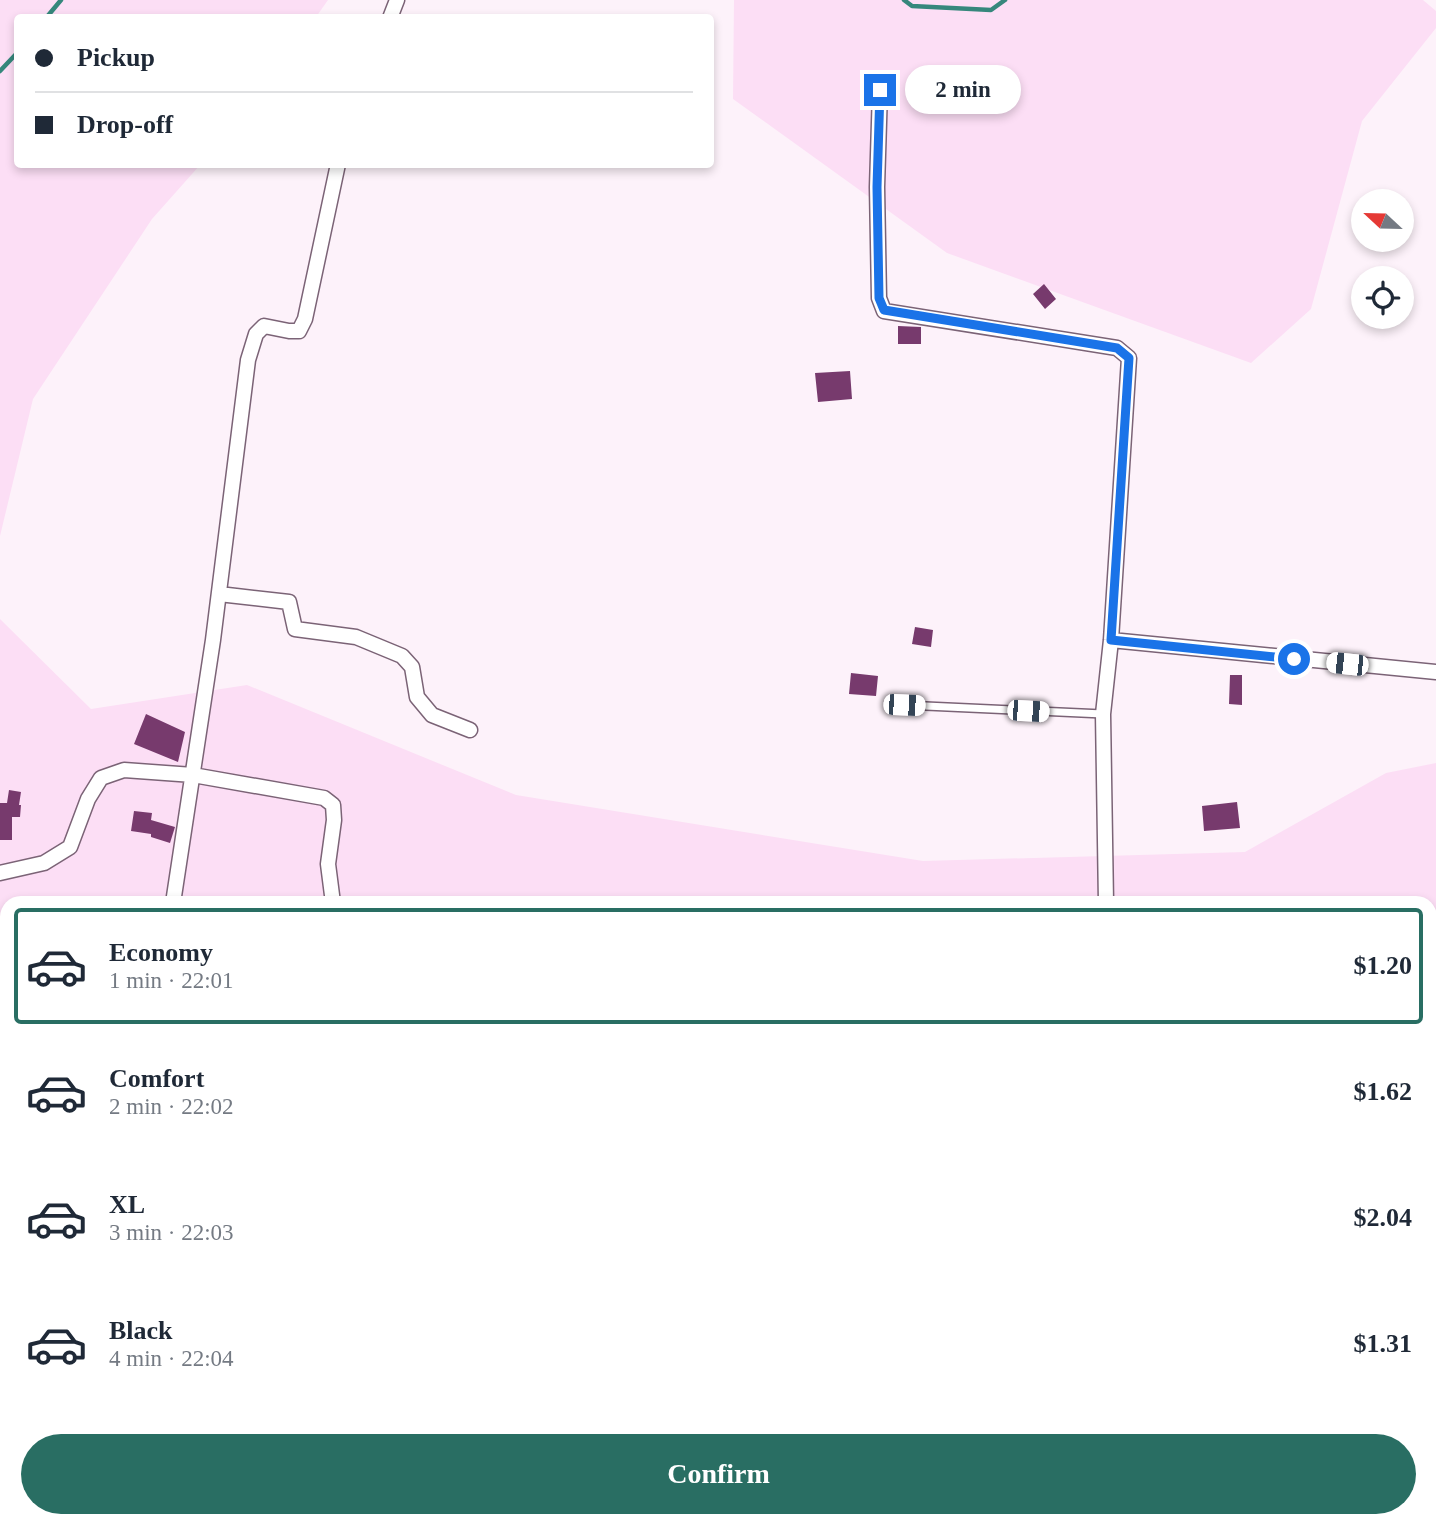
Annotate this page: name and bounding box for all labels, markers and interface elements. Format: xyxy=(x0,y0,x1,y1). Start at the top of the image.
text: Pickup xyxy=(77,43,155,72)
callout: 2 min xyxy=(904,66,1020,114)
route end xyxy=(864,74,896,106)
text: 2 min xyxy=(935,77,991,102)
text: Drop-off xyxy=(77,110,173,139)
north arrow xyxy=(1351,189,1414,252)
map controls xyxy=(1351,189,1414,329)
button: locate xyxy=(1351,266,1414,329)
route start xyxy=(1278,643,1310,675)
car xyxy=(1326,651,1369,677)
car xyxy=(883,694,926,716)
car xyxy=(1007,699,1050,723)
icon: car xyxy=(25,935,88,998)
text: Economy xyxy=(109,938,213,967)
text: $1.20 xyxy=(1354,951,1412,980)
text: 1 min · 22:01 xyxy=(109,968,234,993)
icon: car xyxy=(25,1061,88,1124)
text: Comfort xyxy=(109,1064,204,1093)
text: $1.62 xyxy=(1354,1077,1412,1106)
text: 2 min · 22:02 xyxy=(109,1094,234,1119)
icon: car xyxy=(25,1187,88,1250)
text: XL xyxy=(109,1190,145,1219)
text: $2.04 xyxy=(1354,1203,1412,1232)
text: 3 min · 22:03 xyxy=(109,1220,234,1245)
icon: car xyxy=(25,1313,88,1376)
text: Black xyxy=(109,1316,173,1345)
text: $1.31 xyxy=(1354,1329,1412,1358)
text: 4 min · 22:04 xyxy=(109,1346,234,1371)
button: Confirm xyxy=(21,1434,1416,1514)

